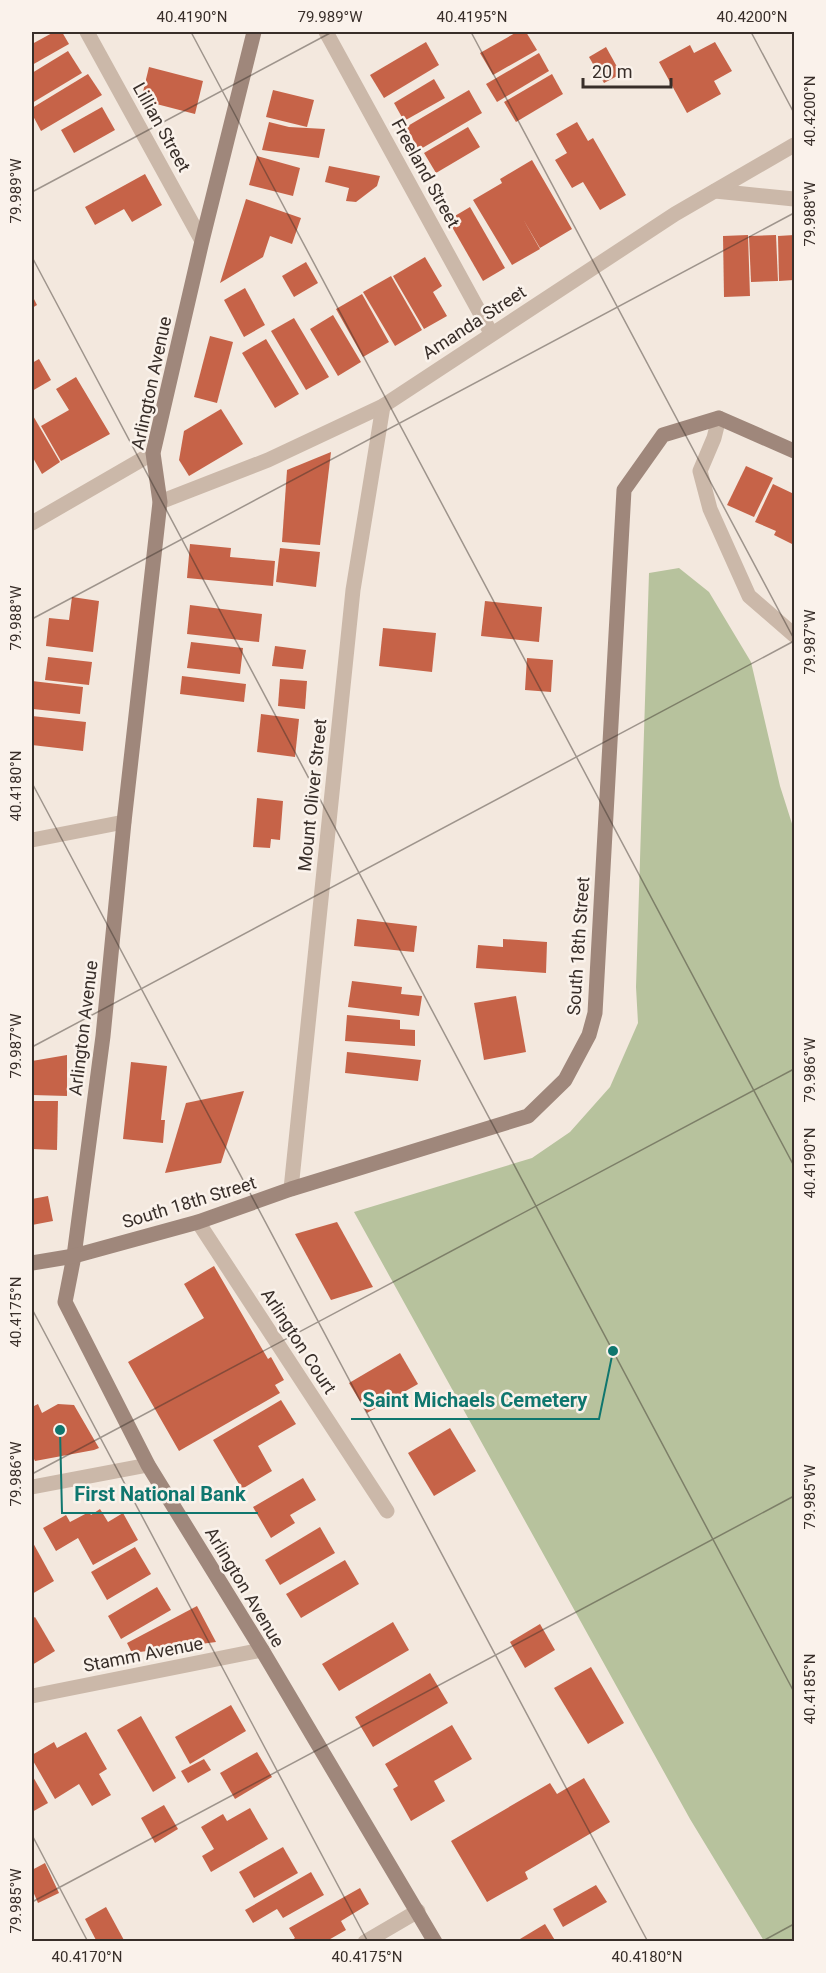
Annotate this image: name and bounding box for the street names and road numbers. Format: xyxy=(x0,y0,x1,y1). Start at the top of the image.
street label: Lillian Street xyxy=(129,79,195,175)
street label: Freeland Street xyxy=(387,115,465,231)
street label: Amanda Street xyxy=(418,281,530,363)
street label: Arlington Avenue xyxy=(127,314,175,452)
street label: Mount Oliver Street xyxy=(294,717,330,872)
street label: South 18th Street xyxy=(563,876,593,1016)
street label: Arlington Avenue xyxy=(64,959,102,1097)
street label: South 18th Street xyxy=(119,1172,259,1232)
street label: Arlington Court xyxy=(257,1284,341,1398)
street label: Arlington Avenue xyxy=(201,1523,289,1651)
street label: Stamm Avenue xyxy=(81,1632,205,1676)

